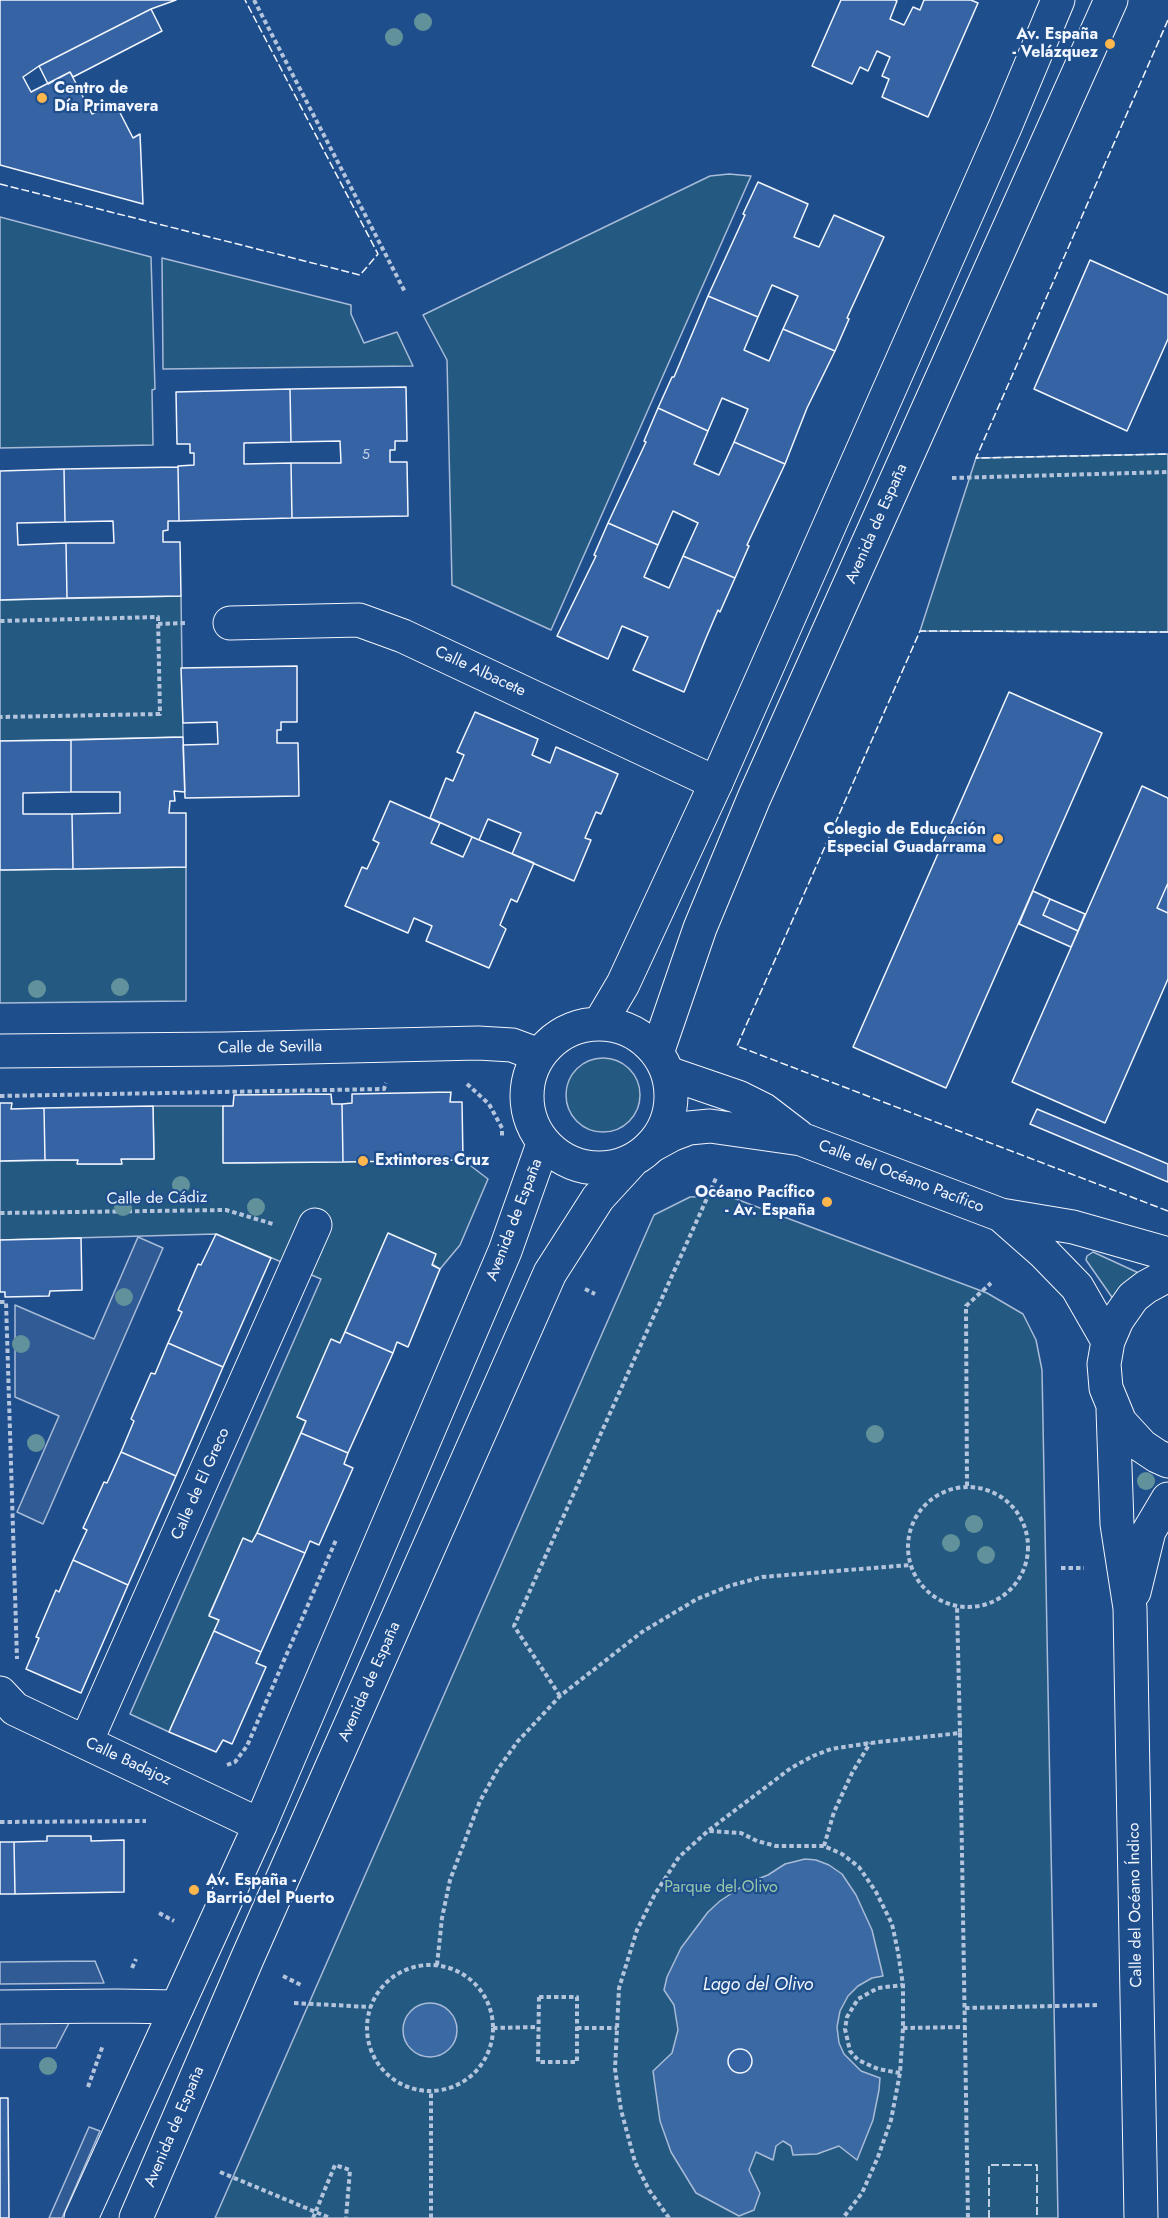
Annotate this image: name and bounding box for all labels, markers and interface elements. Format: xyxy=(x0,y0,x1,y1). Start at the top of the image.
place label: Av. España - Velázquez xyxy=(1013,25,1098,63)
marker: Av. España - Velázquez xyxy=(1103,37,1117,51)
place label: Centro de Día Primavera xyxy=(54,79,158,117)
marker: Centro de Día Primavera xyxy=(35,91,49,105)
house number: 5 xyxy=(362,448,370,464)
street label: Avenida de España xyxy=(842,461,912,587)
street label: Calle Albacete xyxy=(431,643,529,701)
place label: Colegio de Educación Especial Guadarrama xyxy=(823,820,986,858)
marker: Colegio de Educación Especial Guadarrama xyxy=(991,832,1005,846)
street label: Calle de Sevilla xyxy=(218,1037,322,1059)
street label: Calle del Océano Pacífico xyxy=(815,1137,987,1217)
place label: Extintores Cruz xyxy=(375,1151,489,1171)
marker: Extintores Cruz xyxy=(356,1154,370,1168)
street label: Avenida de España xyxy=(483,1156,547,1284)
place label: Océano Pacífico - Av. España xyxy=(695,1183,815,1221)
street label: Calle de Cádiz xyxy=(107,1189,207,1209)
marker: Océano Pacífico - Av. España xyxy=(820,1195,834,1209)
street label: Calle de El Greco xyxy=(168,1425,234,1543)
street label: Avenida de España xyxy=(335,1619,405,1745)
street label: Calle Badajoz xyxy=(82,1734,174,1790)
street label: Calle del Océano Índico xyxy=(1125,1822,1147,1988)
place label: Av. España - Barrio del Puerto xyxy=(206,1871,334,1909)
park label: Parque del Olivo xyxy=(664,1878,778,1898)
marker: Av. España - Barrio del Puerto xyxy=(187,1883,201,1897)
water label: Lago del Olivo xyxy=(703,1975,813,1997)
street label: Avenida de España xyxy=(141,2064,209,2190)

